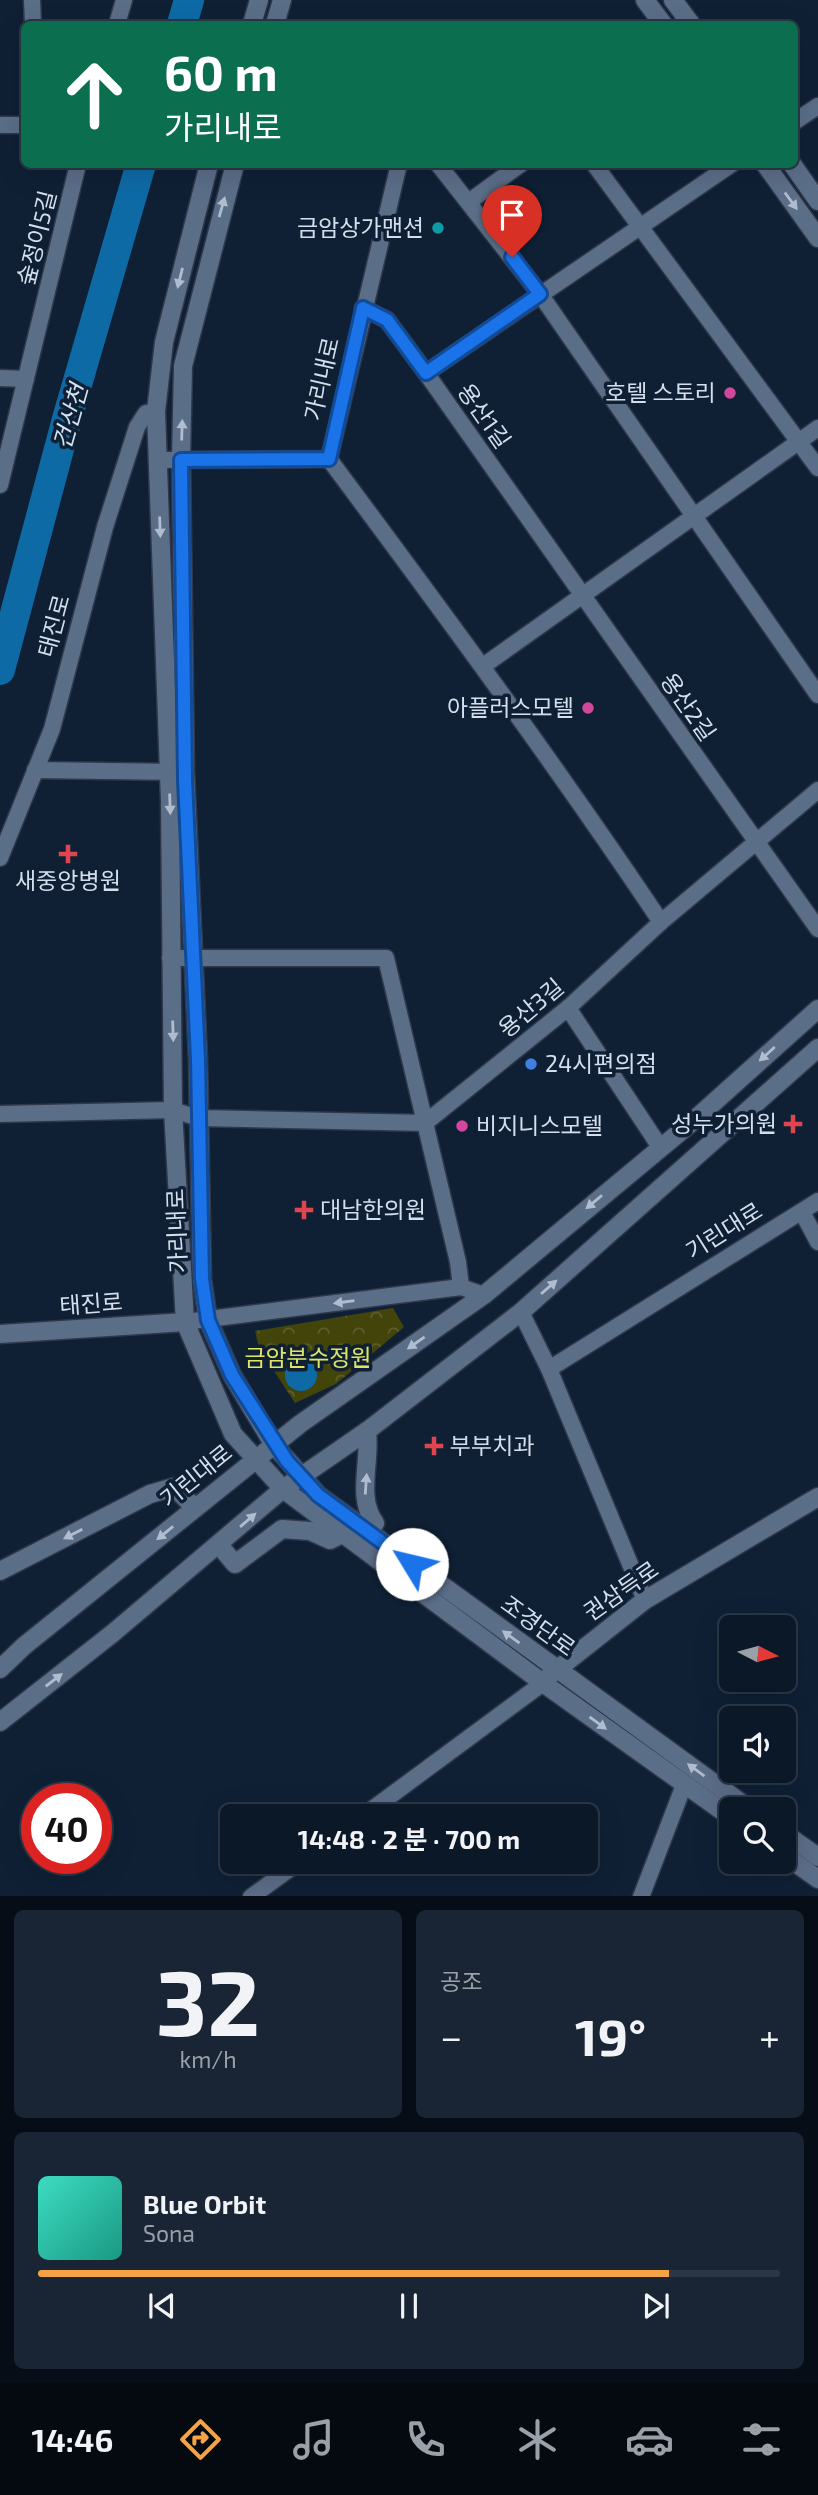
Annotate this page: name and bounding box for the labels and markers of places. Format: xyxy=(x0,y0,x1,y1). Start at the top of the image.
pin xyxy=(482,185,542,257)
place label: 금암상가맨션 xyxy=(297,213,424,241)
marker: 금암상가맨션 xyxy=(430,220,446,236)
place label: 호텔 스토리 xyxy=(605,378,716,406)
marker: 호텔 스토리 xyxy=(722,385,738,401)
place label: 아플러스모텔 xyxy=(447,693,574,721)
marker: 아플러스모텔 xyxy=(580,700,596,716)
marker: 새중앙병원 xyxy=(58,844,78,864)
place label: 새중앙병원 xyxy=(15,866,121,894)
place label: 24시편의점 xyxy=(545,1049,657,1077)
marker: 24시편의점 xyxy=(523,1056,539,1072)
place label: 성누가의원 xyxy=(671,1109,777,1137)
place label: 비지니스모텔 xyxy=(476,1111,603,1139)
marker: 성누가의원 xyxy=(783,1114,803,1134)
marker: 비지니스모텔 xyxy=(454,1118,470,1134)
place label: 대남한의원 xyxy=(320,1195,426,1223)
marker: 대남한의원 xyxy=(294,1200,314,1220)
place label: 부부치과 xyxy=(450,1431,535,1459)
marker: 부부치과 xyxy=(424,1436,444,1456)

